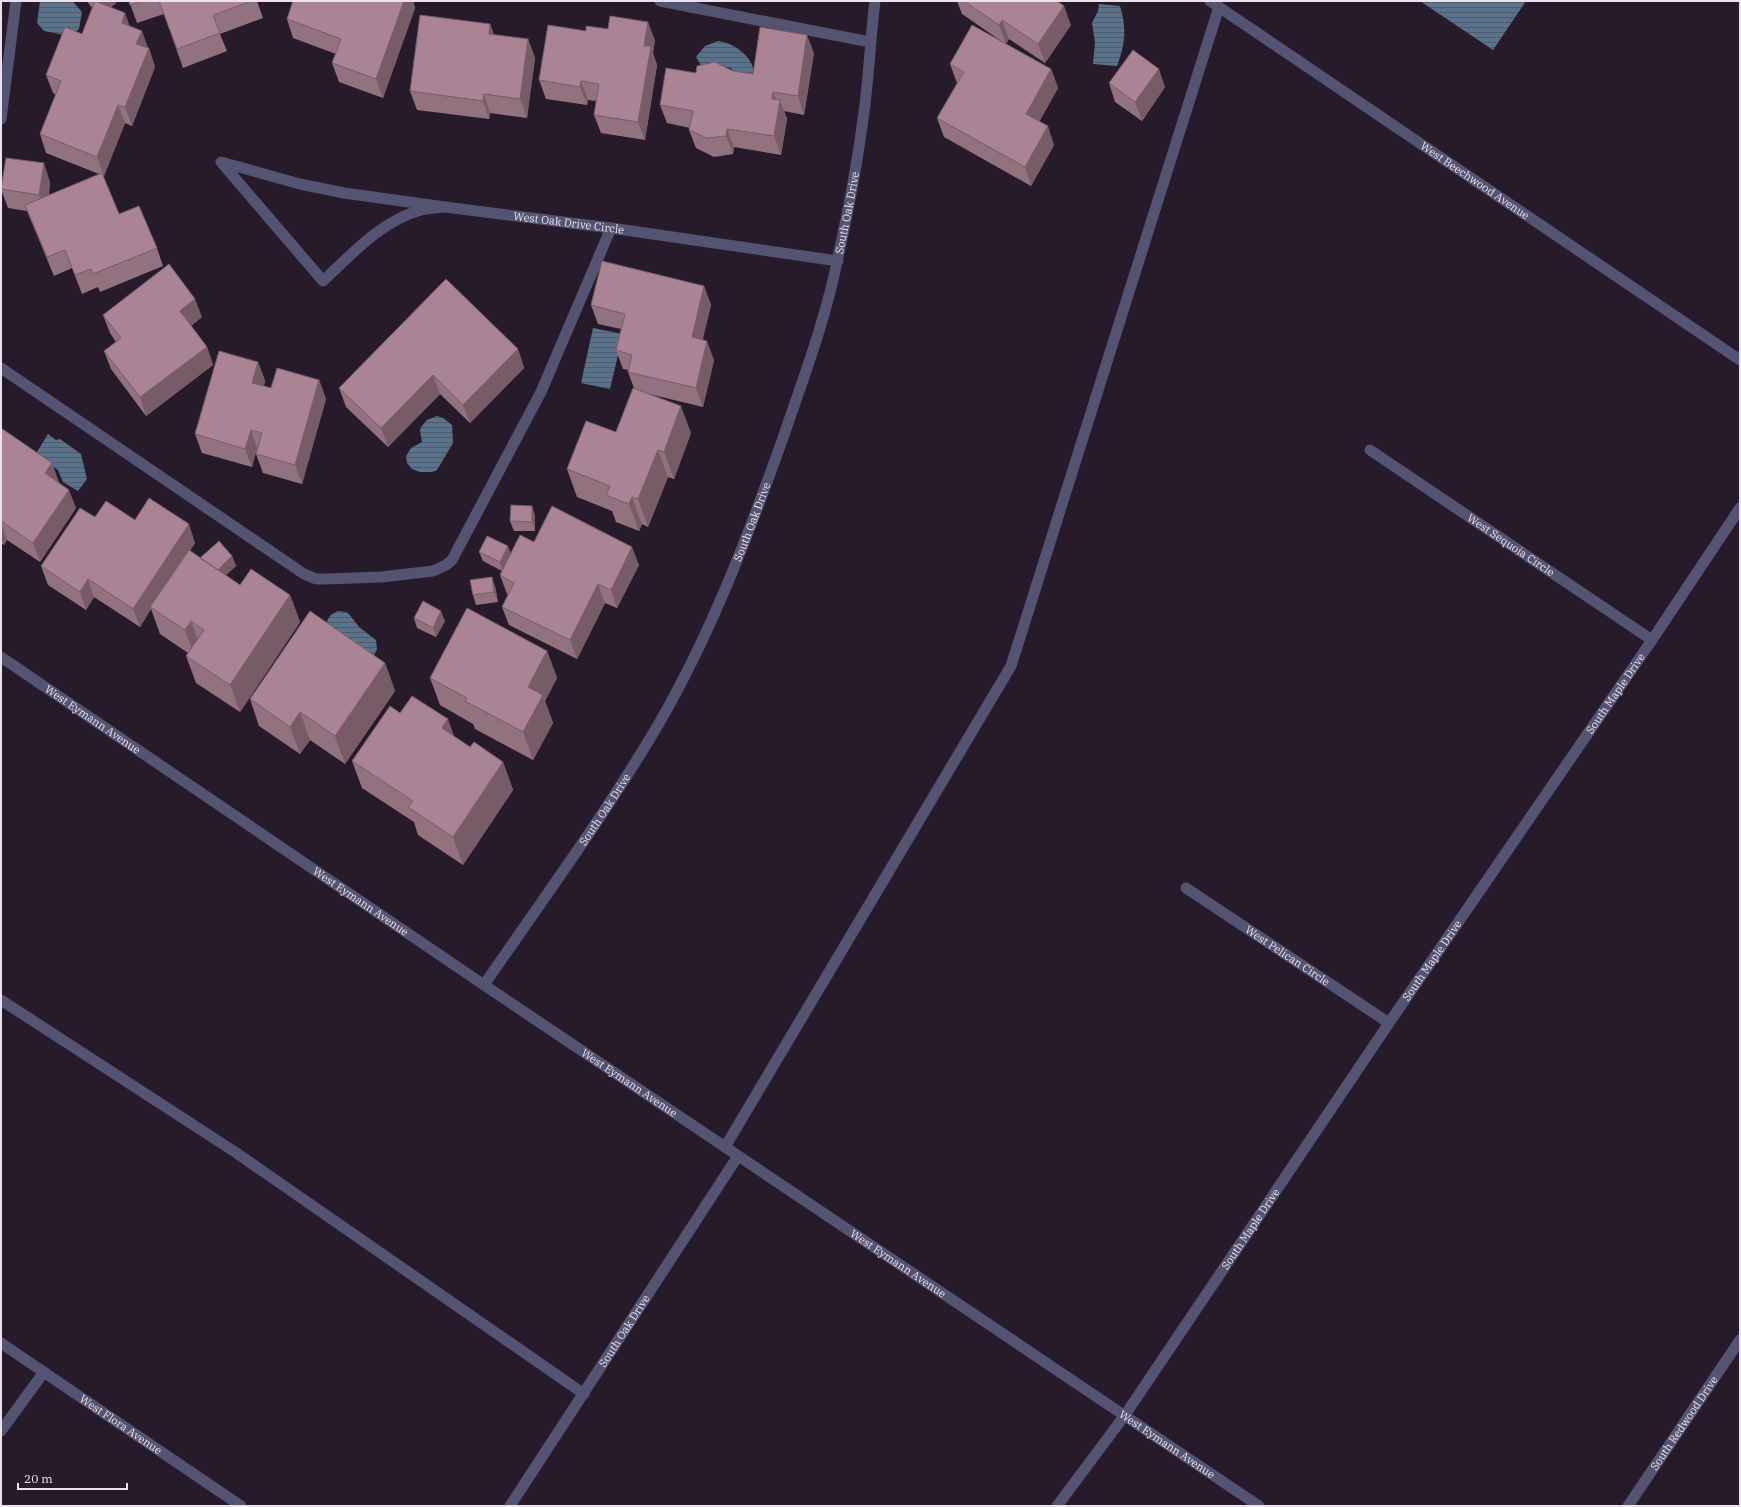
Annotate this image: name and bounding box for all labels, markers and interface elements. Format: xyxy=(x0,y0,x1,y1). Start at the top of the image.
street label: West Beechwood Avenue xyxy=(1418,139,1532,222)
street label: South Oak Drive xyxy=(832,170,862,255)
street label: West Oak Drive Circle xyxy=(513,209,625,237)
street label: South Oak Drive xyxy=(730,480,773,563)
street label: West Sequoia Circle xyxy=(1465,511,1557,579)
street label: South Maple Drive xyxy=(1583,650,1648,736)
street label: West Eymann Avenue xyxy=(42,682,143,757)
street label: South Oak Drive xyxy=(576,771,634,848)
street label: West Eymann Avenue xyxy=(310,864,411,939)
street label: South Maple Drive xyxy=(1399,917,1465,1004)
street label: West Pelican Circle xyxy=(1243,922,1333,989)
street label: West Eymann Avenue xyxy=(579,1046,680,1120)
street label: South Maple Drive xyxy=(1218,1186,1283,1272)
street label: West Eymann Avenue xyxy=(848,1226,949,1301)
street label: South Oak Drive xyxy=(595,1292,653,1370)
street label: South Redwood Drive xyxy=(1647,1373,1721,1473)
street label: West Flora Avenue xyxy=(77,1392,165,1457)
street label: West Eymann Avenue xyxy=(1117,1407,1218,1482)
scale bar xyxy=(18,1465,127,1491)
text: 20 m xyxy=(24,1471,53,1486)

